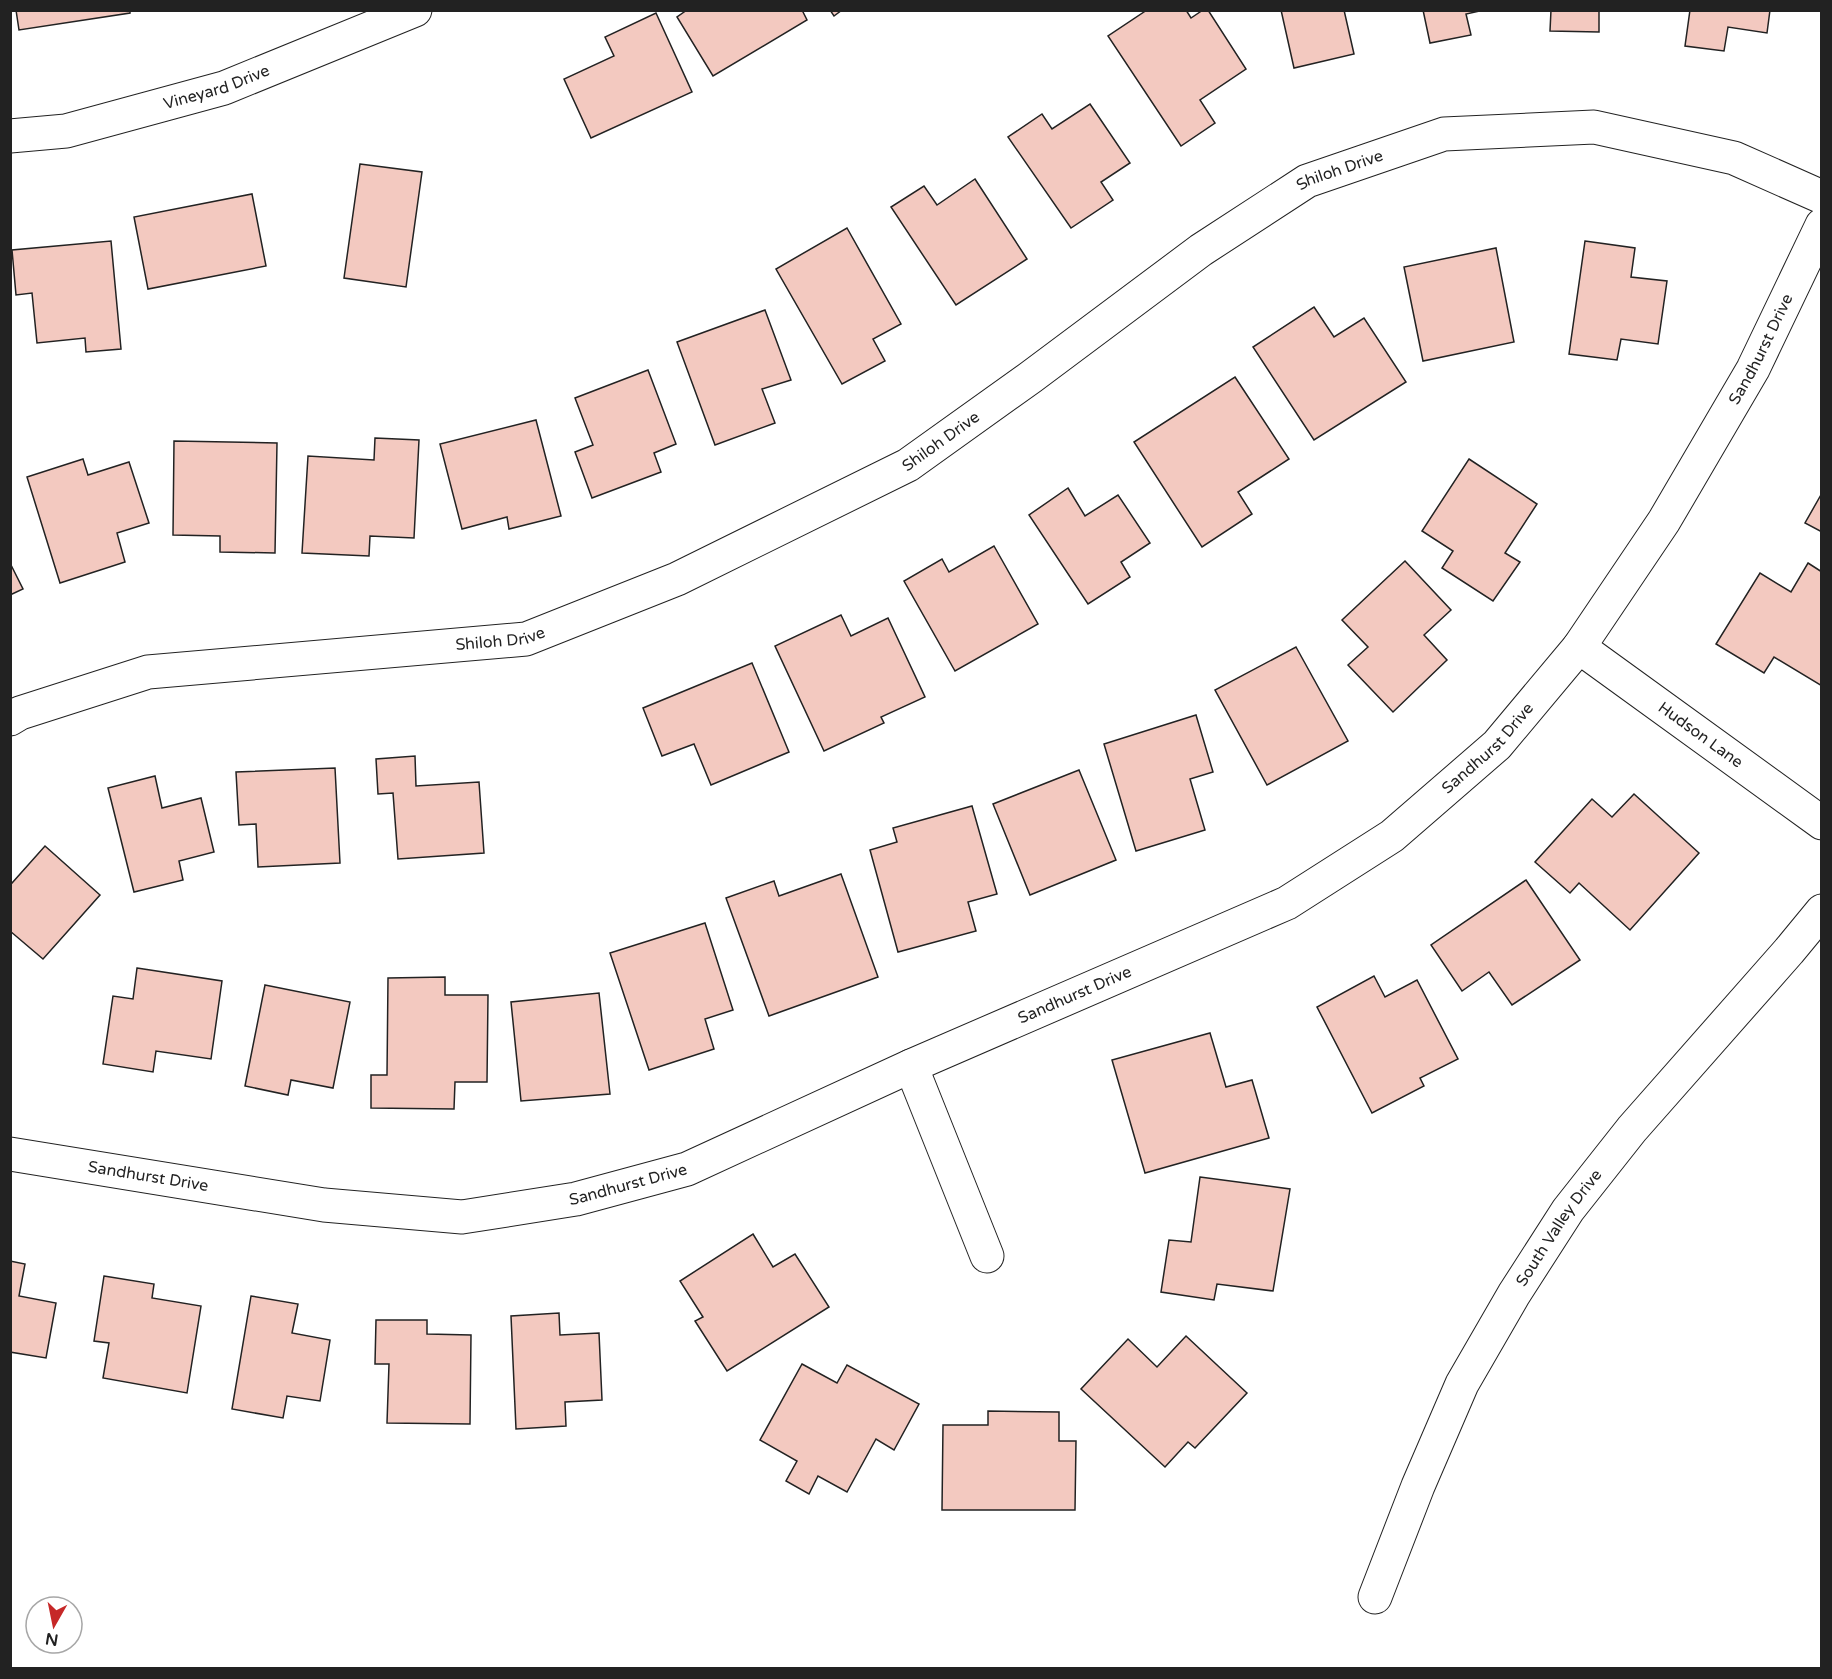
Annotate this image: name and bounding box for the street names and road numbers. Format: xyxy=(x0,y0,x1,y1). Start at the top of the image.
street label: Vineyard Drive xyxy=(161,60,273,114)
street label: Shiloh Drive xyxy=(1293,146,1386,195)
street label: Sandhurst Drive xyxy=(1724,291,1797,408)
street label: Shiloh Drive xyxy=(898,407,984,476)
street label: Shiloh Drive xyxy=(455,622,548,655)
street label: Hudson Lane xyxy=(1654,698,1747,772)
street label: Sandhurst Drive xyxy=(1438,699,1538,798)
street label: Sandhurst Drive xyxy=(1015,962,1134,1028)
street label: Sandhurst Drive xyxy=(87,1157,210,1196)
street label: Sandhurst Drive xyxy=(568,1159,689,1210)
street label: South Valley Drive xyxy=(1512,1165,1606,1290)

